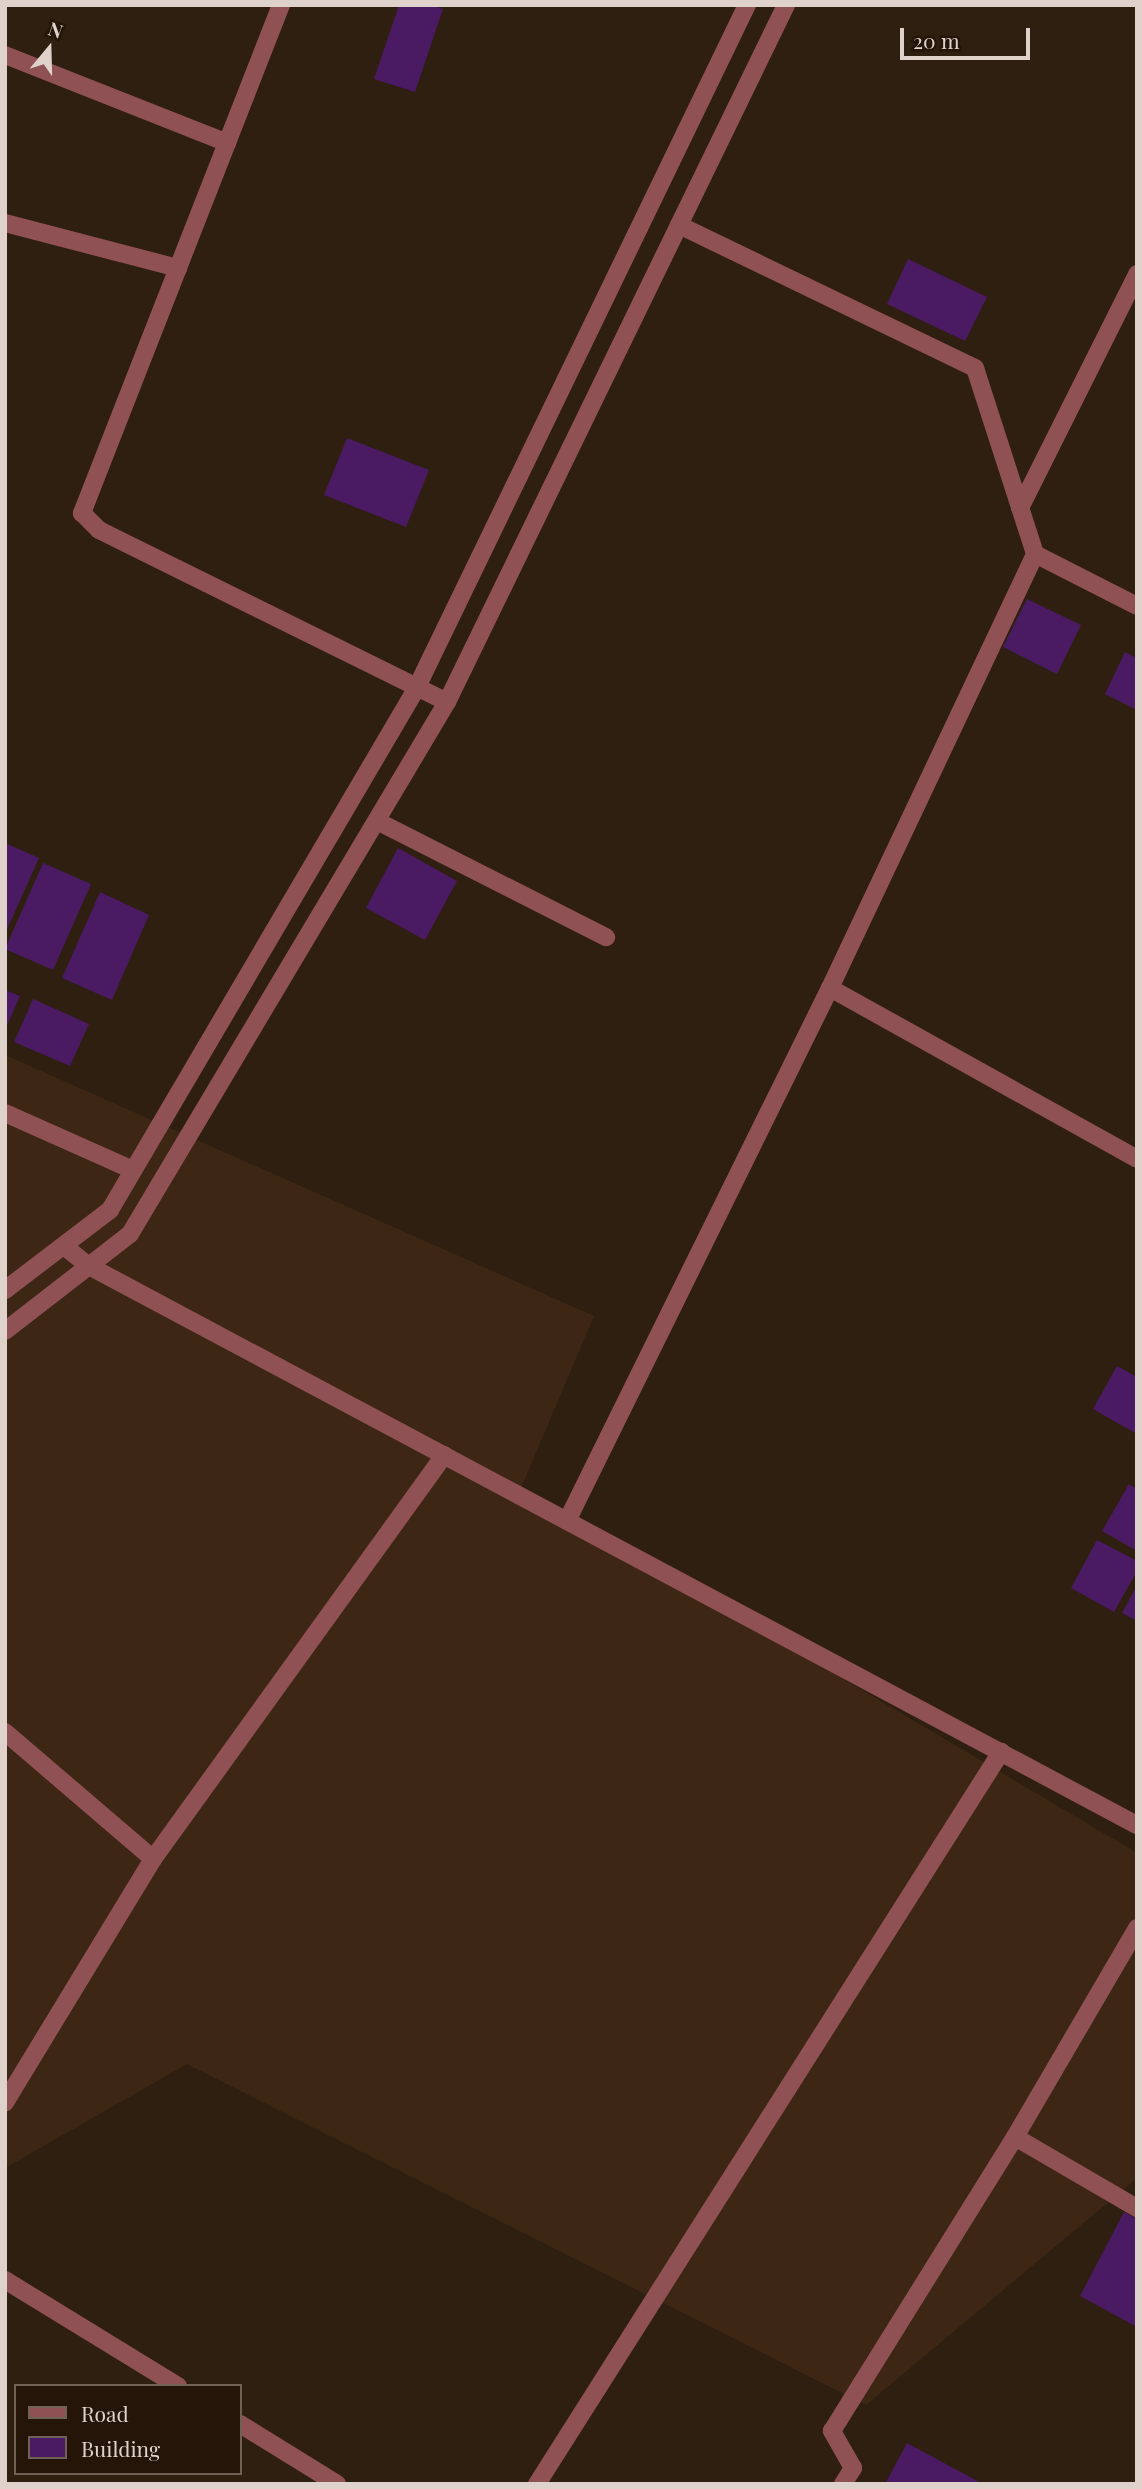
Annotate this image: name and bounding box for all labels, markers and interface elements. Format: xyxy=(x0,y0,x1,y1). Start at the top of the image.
north arrow xyxy=(14,14,84,84)
scale bar xyxy=(904,14,1034,58)
text: N xyxy=(45,15,67,44)
text: 20 m xyxy=(913,26,960,54)
legend xyxy=(14,2384,242,2475)
text: Road xyxy=(81,2399,129,2427)
text: Building xyxy=(81,2434,160,2462)

